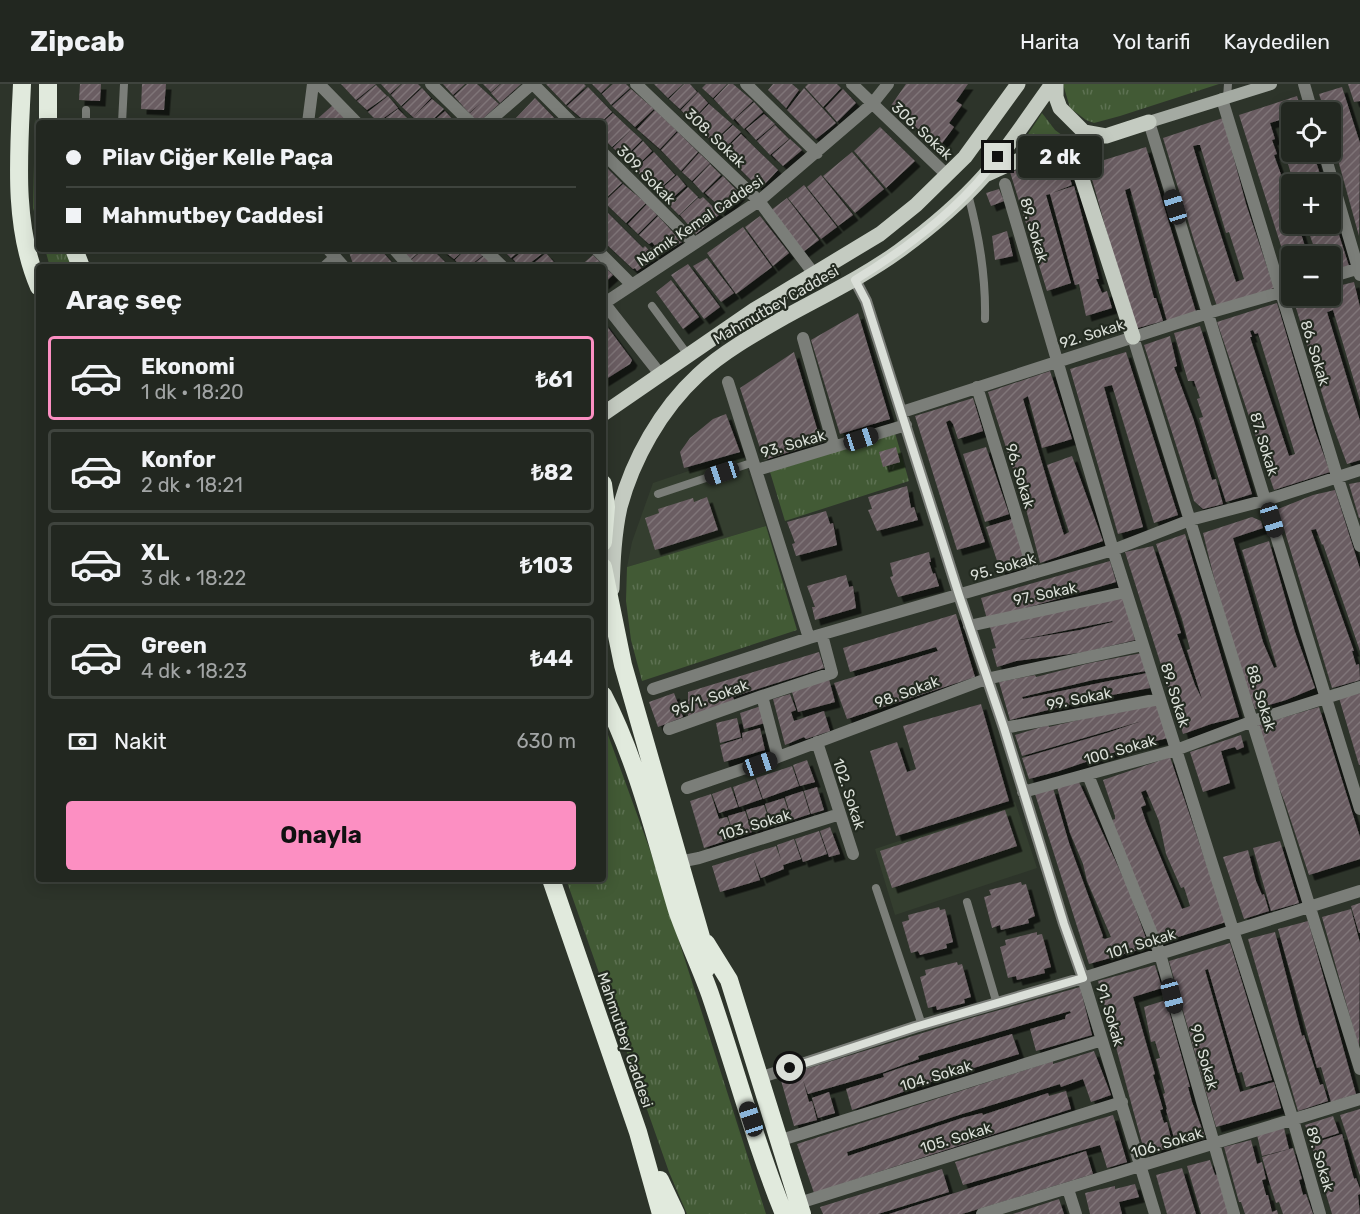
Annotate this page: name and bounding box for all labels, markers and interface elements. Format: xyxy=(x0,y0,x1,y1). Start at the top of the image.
text: Zipcab xyxy=(30,25,125,58)
text: Harita xyxy=(1020,29,1079,54)
text: Yol tarifi xyxy=(1112,29,1191,54)
text: Kaydedilen xyxy=(1224,29,1330,54)
street label: 306. Sokak xyxy=(888,98,956,164)
map controls xyxy=(1281,102,1341,306)
button: locate xyxy=(1281,102,1341,162)
street label: 308. Sokak xyxy=(681,105,749,171)
callout: 2 dk xyxy=(1019,136,1103,178)
street label: 309. Sokak xyxy=(613,142,679,208)
route end xyxy=(984,143,1011,170)
text: Pilav Ciğer Kelle Paça xyxy=(102,144,333,171)
text: 2 dk xyxy=(1039,145,1081,169)
street label: Namık Kemal Caddesi xyxy=(633,172,767,270)
button: + xyxy=(1281,174,1341,234)
car xyxy=(1161,187,1189,227)
street label: 89. Sokak xyxy=(1016,196,1052,265)
text: Mahmutbey Caddesi xyxy=(102,202,323,229)
button: − xyxy=(1281,246,1341,306)
street label: Mahmutbey Caddesi xyxy=(710,262,842,348)
text: Araç seç xyxy=(66,284,182,316)
street label: 92. Sokak xyxy=(1057,316,1127,352)
street label: 86. Sokak xyxy=(1297,318,1334,388)
icon: car xyxy=(69,351,123,405)
text: Ekonomi xyxy=(141,353,235,380)
text: ₺61 xyxy=(536,366,573,393)
text: 1 dk · 18:20 xyxy=(141,380,244,404)
street label: 87. Sokak xyxy=(1246,410,1282,478)
car xyxy=(841,425,881,453)
street label: 93. Sokak xyxy=(758,426,828,462)
street label: 96. Sokak xyxy=(1002,441,1038,511)
icon: car xyxy=(69,444,123,498)
text: Konfor xyxy=(141,446,215,473)
text: ₺82 xyxy=(531,459,573,486)
car xyxy=(702,459,742,487)
text: 2 dk · 18:21 xyxy=(141,473,243,497)
car xyxy=(1258,500,1286,540)
icon: car xyxy=(69,537,123,591)
text: XL xyxy=(141,539,169,566)
street label: 95. Sokak xyxy=(968,549,1038,585)
text: ₺103 xyxy=(520,552,573,579)
text: 3 dk · 18:22 xyxy=(141,566,246,590)
street label: 97. Sokak xyxy=(1012,578,1079,610)
icon: car xyxy=(69,630,123,684)
text: Green xyxy=(141,632,207,659)
text: ₺44 xyxy=(530,645,573,672)
text: 4 dk · 18:23 xyxy=(141,659,247,683)
street label: 89. Sokak xyxy=(1157,661,1193,730)
street label: 88. Sokak xyxy=(1242,663,1280,733)
street label: 98. Sokak xyxy=(872,672,942,712)
street label: 95/1. Sokak xyxy=(669,676,751,720)
street label: 99. Sokak xyxy=(1045,684,1113,714)
icon: cash xyxy=(66,725,99,758)
text: Nakit xyxy=(114,728,167,755)
text: 630 m xyxy=(517,729,576,753)
street label: 100. Sokak xyxy=(1082,731,1158,769)
car xyxy=(740,750,780,778)
street label: 102. Sokak xyxy=(829,756,869,832)
button: Onayla xyxy=(66,801,576,870)
street label: 103. Sokak xyxy=(717,806,793,844)
street label: 101. Sokak xyxy=(1104,925,1178,963)
street label: Mahmutbey Caddesi xyxy=(593,970,657,1110)
car xyxy=(1159,976,1185,1016)
street label: 91. Sokak xyxy=(1092,982,1128,1049)
street label: 90. Sokak xyxy=(1186,1022,1222,1092)
route start xyxy=(776,1054,803,1081)
street label: 104. Sokak xyxy=(898,1056,974,1095)
car xyxy=(737,1099,765,1139)
street label: 105. Sokak xyxy=(918,1119,994,1157)
street label: 106. Sokak xyxy=(1129,1124,1205,1162)
street label: 89. Sokak xyxy=(1302,1125,1338,1194)

